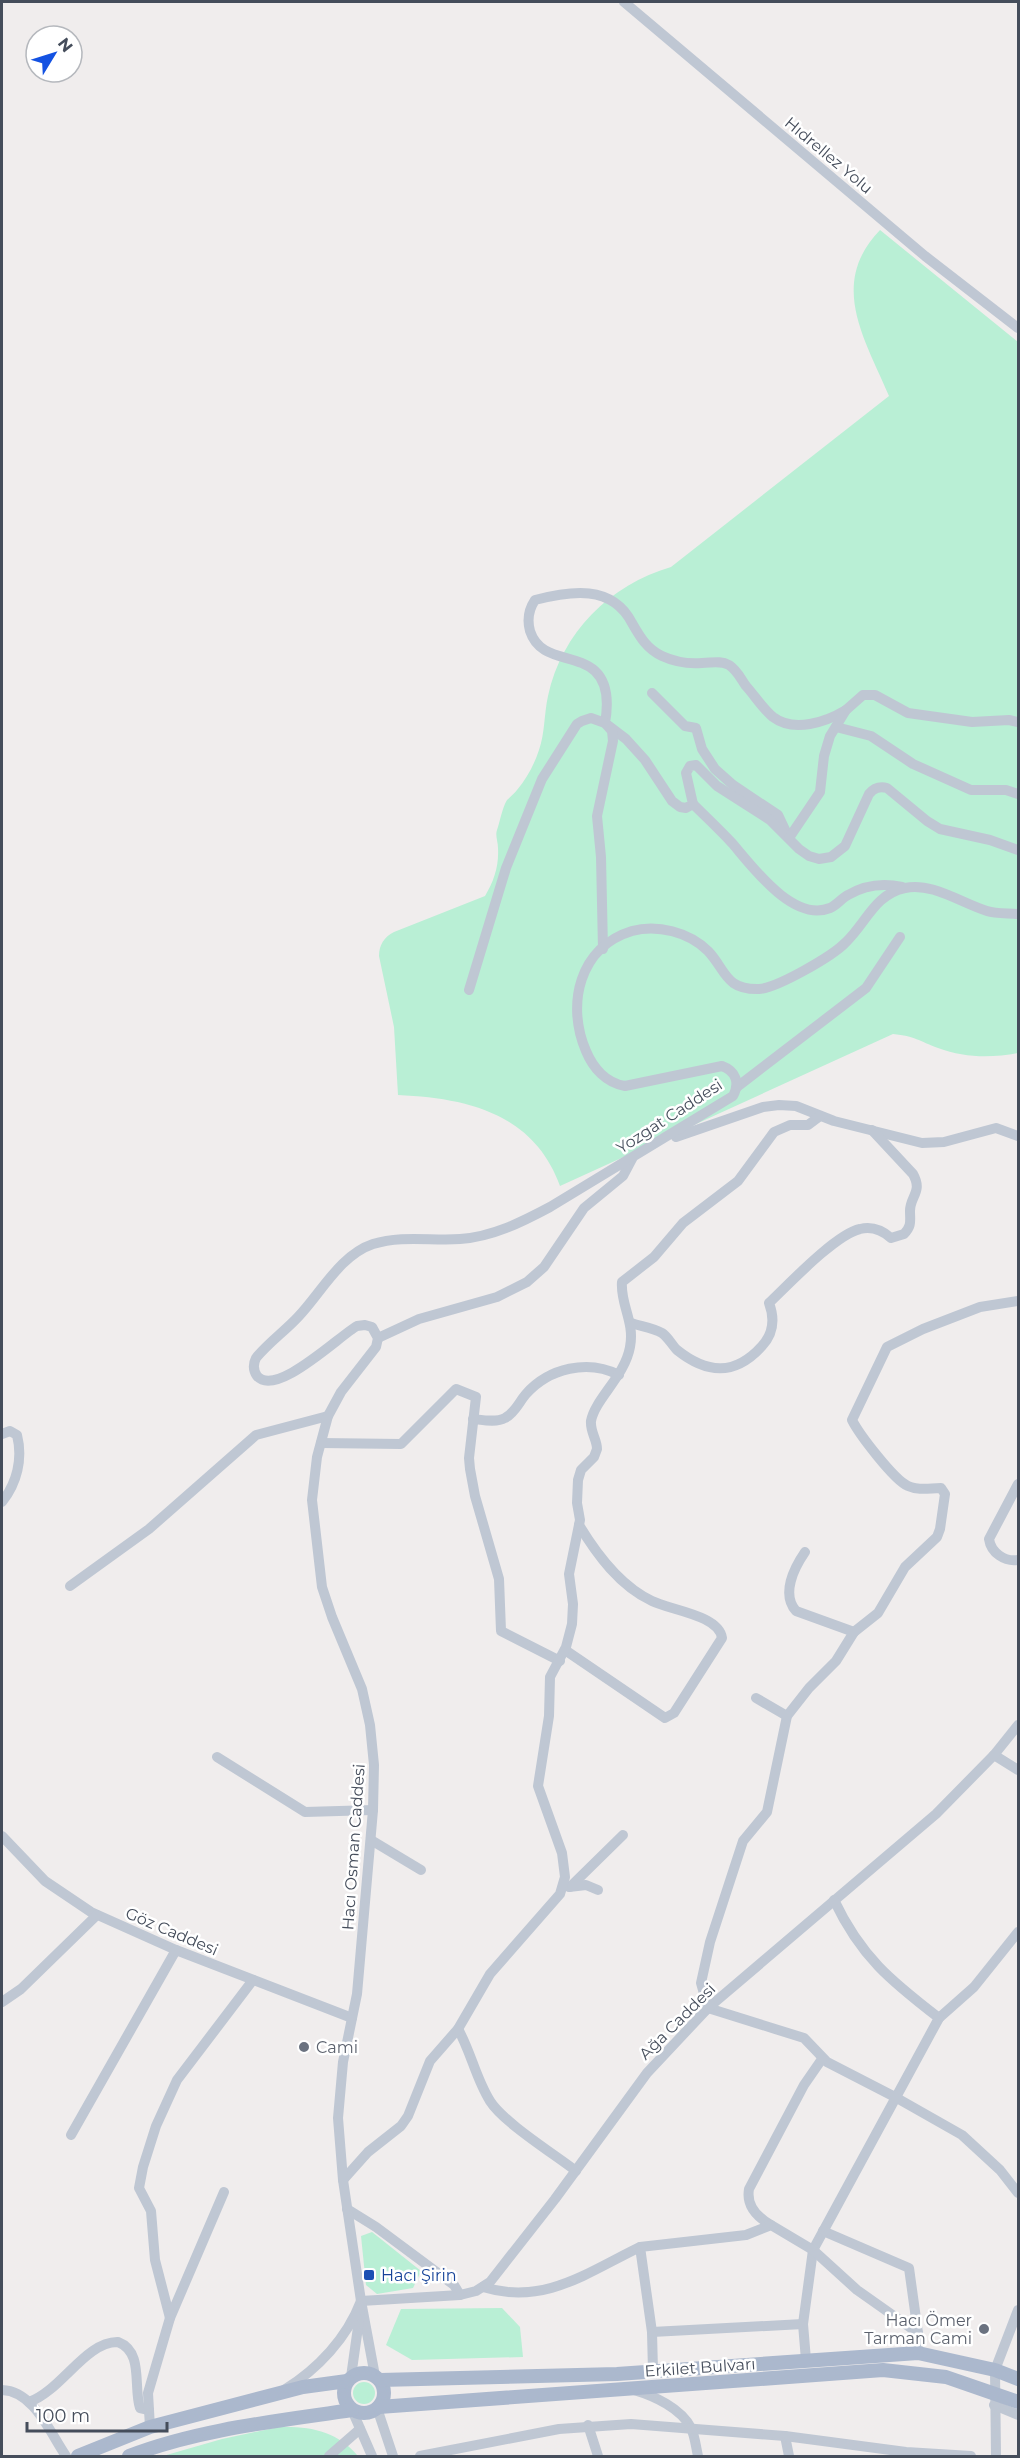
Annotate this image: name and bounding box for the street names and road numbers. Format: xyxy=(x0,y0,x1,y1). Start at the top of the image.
street label: Hıdrellez Yolu xyxy=(781,113,876,198)
street label: Yozgat Caddesi xyxy=(613,1075,726,1158)
street label: Hacı Osman Caddesi xyxy=(338,1763,369,1931)
street label: Göz Caddesi xyxy=(123,1903,221,1960)
street label: Ağa Caddesi xyxy=(635,1979,719,2063)
street label: Erkilet Bulvarı xyxy=(644,2354,756,2381)

